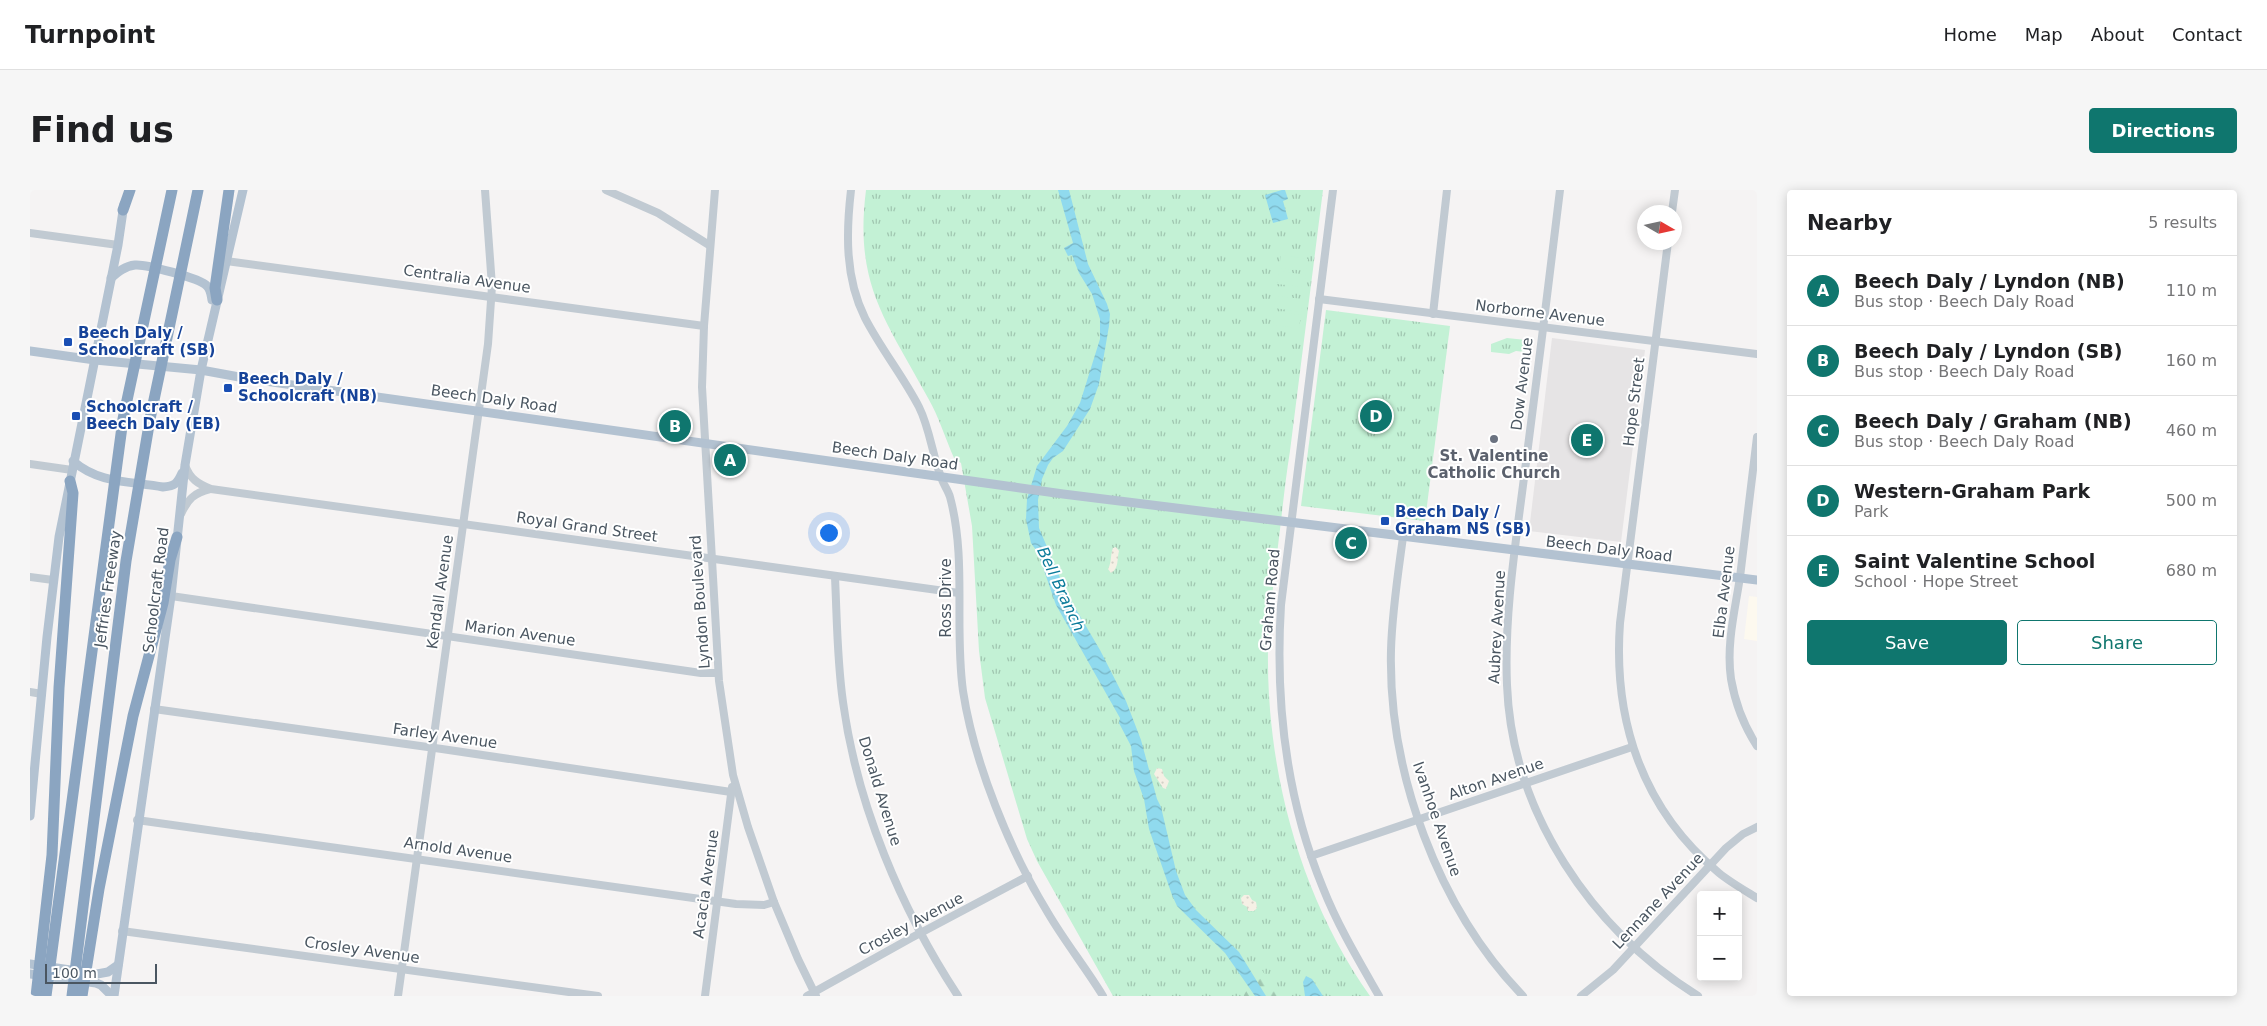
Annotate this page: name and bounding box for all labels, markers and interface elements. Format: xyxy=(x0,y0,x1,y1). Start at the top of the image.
text: Turnpoint xyxy=(25,21,155,49)
text: Home xyxy=(1944,24,1997,45)
text: Map xyxy=(2025,24,2063,45)
text: About xyxy=(2091,24,2144,45)
text: Contact xyxy=(2172,24,2242,45)
button: Directions xyxy=(2089,108,2237,153)
text: Find us xyxy=(30,110,174,150)
north arrow xyxy=(1637,205,1682,250)
text: Nearby xyxy=(1807,211,1892,235)
text: 5 results xyxy=(2148,213,2217,232)
street label: Centralia Avenue xyxy=(402,261,532,297)
text: Beech Daly / Lyndon (NB) xyxy=(1854,270,2125,292)
text: A xyxy=(1817,281,1829,300)
text: 110 m xyxy=(2166,281,2217,300)
text: Bus stop · Beech Daly Road xyxy=(1854,292,2074,311)
street label: Norborne Avenue xyxy=(1474,296,1606,330)
place label: Beech Daly / Schoolcraft (SB) xyxy=(78,324,215,359)
marker: Beech Daly / Schoolcraft (SB) xyxy=(62,336,74,348)
street label: Dow Avenue xyxy=(1507,337,1537,431)
text: Beech Daly / Lyndon (SB) xyxy=(1854,340,2122,362)
text: B xyxy=(1817,351,1829,370)
text: 160 m xyxy=(2166,351,2217,370)
street label: Hope Street xyxy=(1620,356,1648,448)
text: Bus stop · Beech Daly Road xyxy=(1854,362,2074,381)
place label: Beech Daly / Schoolcraft (NB) xyxy=(238,370,377,405)
street label: Beech Daly Road xyxy=(430,381,558,417)
marker: Beech Daly / Schoolcraft (NB) xyxy=(222,382,234,394)
pin: D xyxy=(1360,397,1392,435)
place label: Schoolcraft / Beech Daly (EB) xyxy=(86,398,221,433)
pin: B xyxy=(659,407,691,445)
marker: Schoolcraft / Beech Daly (EB) xyxy=(70,410,82,422)
text: Beech Daly / Graham (NB) xyxy=(1854,410,2132,432)
pin: E xyxy=(1571,421,1603,459)
text: C xyxy=(1817,421,1829,440)
text: 460 m xyxy=(2166,421,2217,440)
text: Bus stop · Beech Daly Road xyxy=(1854,432,2074,451)
marker: St. Valentine Catholic Church xyxy=(1488,433,1500,445)
street label: Beech Daly Road xyxy=(831,438,959,474)
pin: A xyxy=(714,441,746,479)
place label: St. Valentine Catholic Church xyxy=(1427,447,1561,482)
text: Western-Graham Park xyxy=(1854,480,2090,502)
text: D xyxy=(1816,491,1830,510)
text: 500 m xyxy=(2166,491,2217,510)
text: Park xyxy=(1854,502,1889,521)
place label: Beech Daly / Graham NS (SB) xyxy=(1395,503,1531,538)
street label: Royal Grand Street xyxy=(515,508,659,546)
marker: Beech Daly / Graham NS (SB) xyxy=(1379,515,1391,527)
your location xyxy=(816,520,842,546)
pin: C xyxy=(1335,524,1367,562)
street label: Schoolcraft Road xyxy=(139,526,173,654)
street label: Jeffries Freeway xyxy=(91,529,125,650)
street label: Beech Daly Road xyxy=(1545,532,1673,566)
street label: Kendall Avenue xyxy=(423,534,457,650)
street label: Lyndon Boulevard xyxy=(686,534,714,670)
water label: Bell Branch xyxy=(1033,544,1089,634)
street label: Elba Avenue xyxy=(1709,545,1739,639)
street label: Graham Road xyxy=(1257,548,1283,652)
text: Saint Valentine School xyxy=(1854,550,2095,572)
street label: Ross Drive xyxy=(937,558,955,638)
text: E xyxy=(1818,561,1828,580)
text: 680 m xyxy=(2166,561,2217,580)
street label: Aubrey Avenue xyxy=(1485,570,1509,684)
text: School · Hope Street xyxy=(1854,572,2018,591)
street label: Marion Avenue xyxy=(463,616,577,650)
button: Save xyxy=(1807,620,2007,665)
button: Share xyxy=(2017,620,2217,665)
street label: Farley Avenue xyxy=(392,720,498,752)
street label: Donald Avenue xyxy=(855,734,905,848)
street label: Alton Avenue xyxy=(1446,754,1546,804)
street label: Ivanhoe Avenue xyxy=(1409,759,1465,879)
street label: Acacia Avenue xyxy=(689,829,723,939)
street label: Arnold Avenue xyxy=(403,833,513,867)
street label: Lennane Avenue xyxy=(1609,849,1707,953)
street label: Crosley Avenue xyxy=(856,889,966,959)
map controls xyxy=(1697,891,1742,981)
button: + xyxy=(1697,891,1742,936)
street label: Crosley Avenue xyxy=(303,933,421,967)
button: − xyxy=(1697,936,1742,981)
scale bar xyxy=(45,961,158,984)
text: 100 m xyxy=(52,965,97,981)

